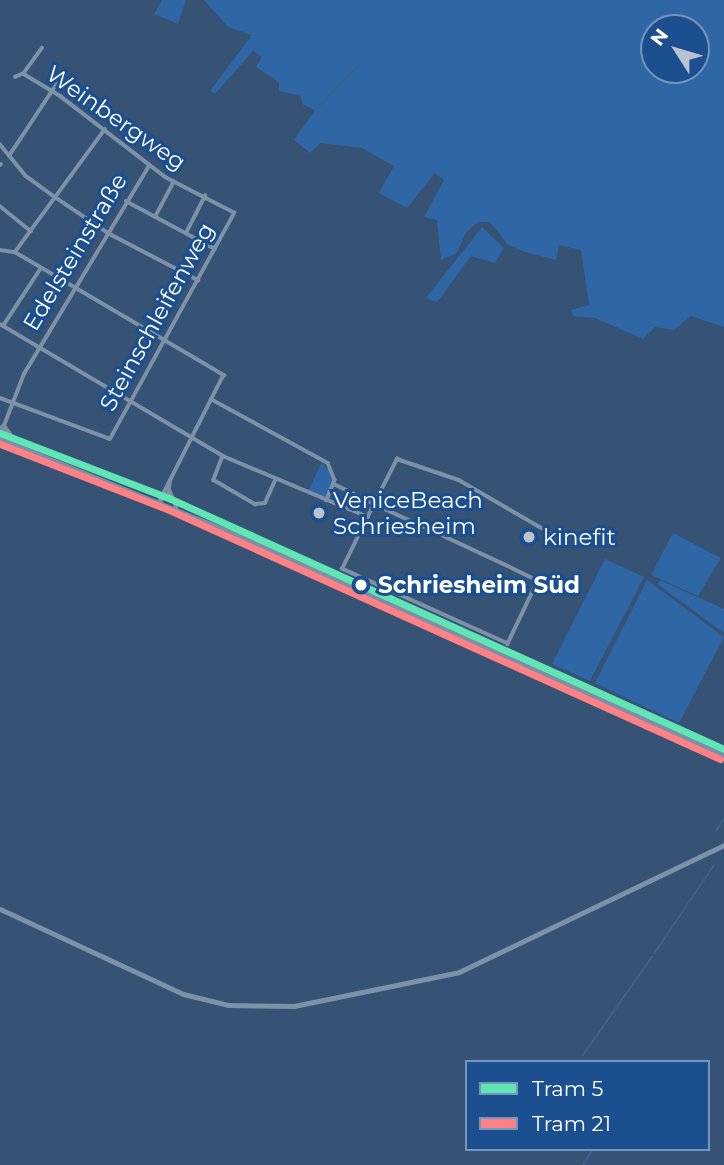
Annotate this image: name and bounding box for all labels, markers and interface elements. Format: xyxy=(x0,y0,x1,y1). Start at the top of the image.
north arrow xyxy=(640,14,710,84)
text: N xyxy=(646,24,673,50)
street label: Weinbergweg xyxy=(41,60,191,176)
street label: Edelsteinstraße xyxy=(17,168,133,336)
street label: Steinschleifenweg xyxy=(94,218,220,416)
place label: VeniceBeach Schriesheim xyxy=(333,486,483,540)
marker: VeniceBeach Schriesheim xyxy=(311,505,327,521)
place label: kinefit xyxy=(543,523,616,551)
marker: kinefit xyxy=(521,529,537,545)
place label: Schriesheim Süd xyxy=(378,571,580,599)
marker: Schriesheim Süd xyxy=(350,574,372,596)
legend xyxy=(465,1060,710,1151)
text: Tram 5 xyxy=(532,1076,603,1101)
text: Tram 21 xyxy=(532,1111,611,1136)

